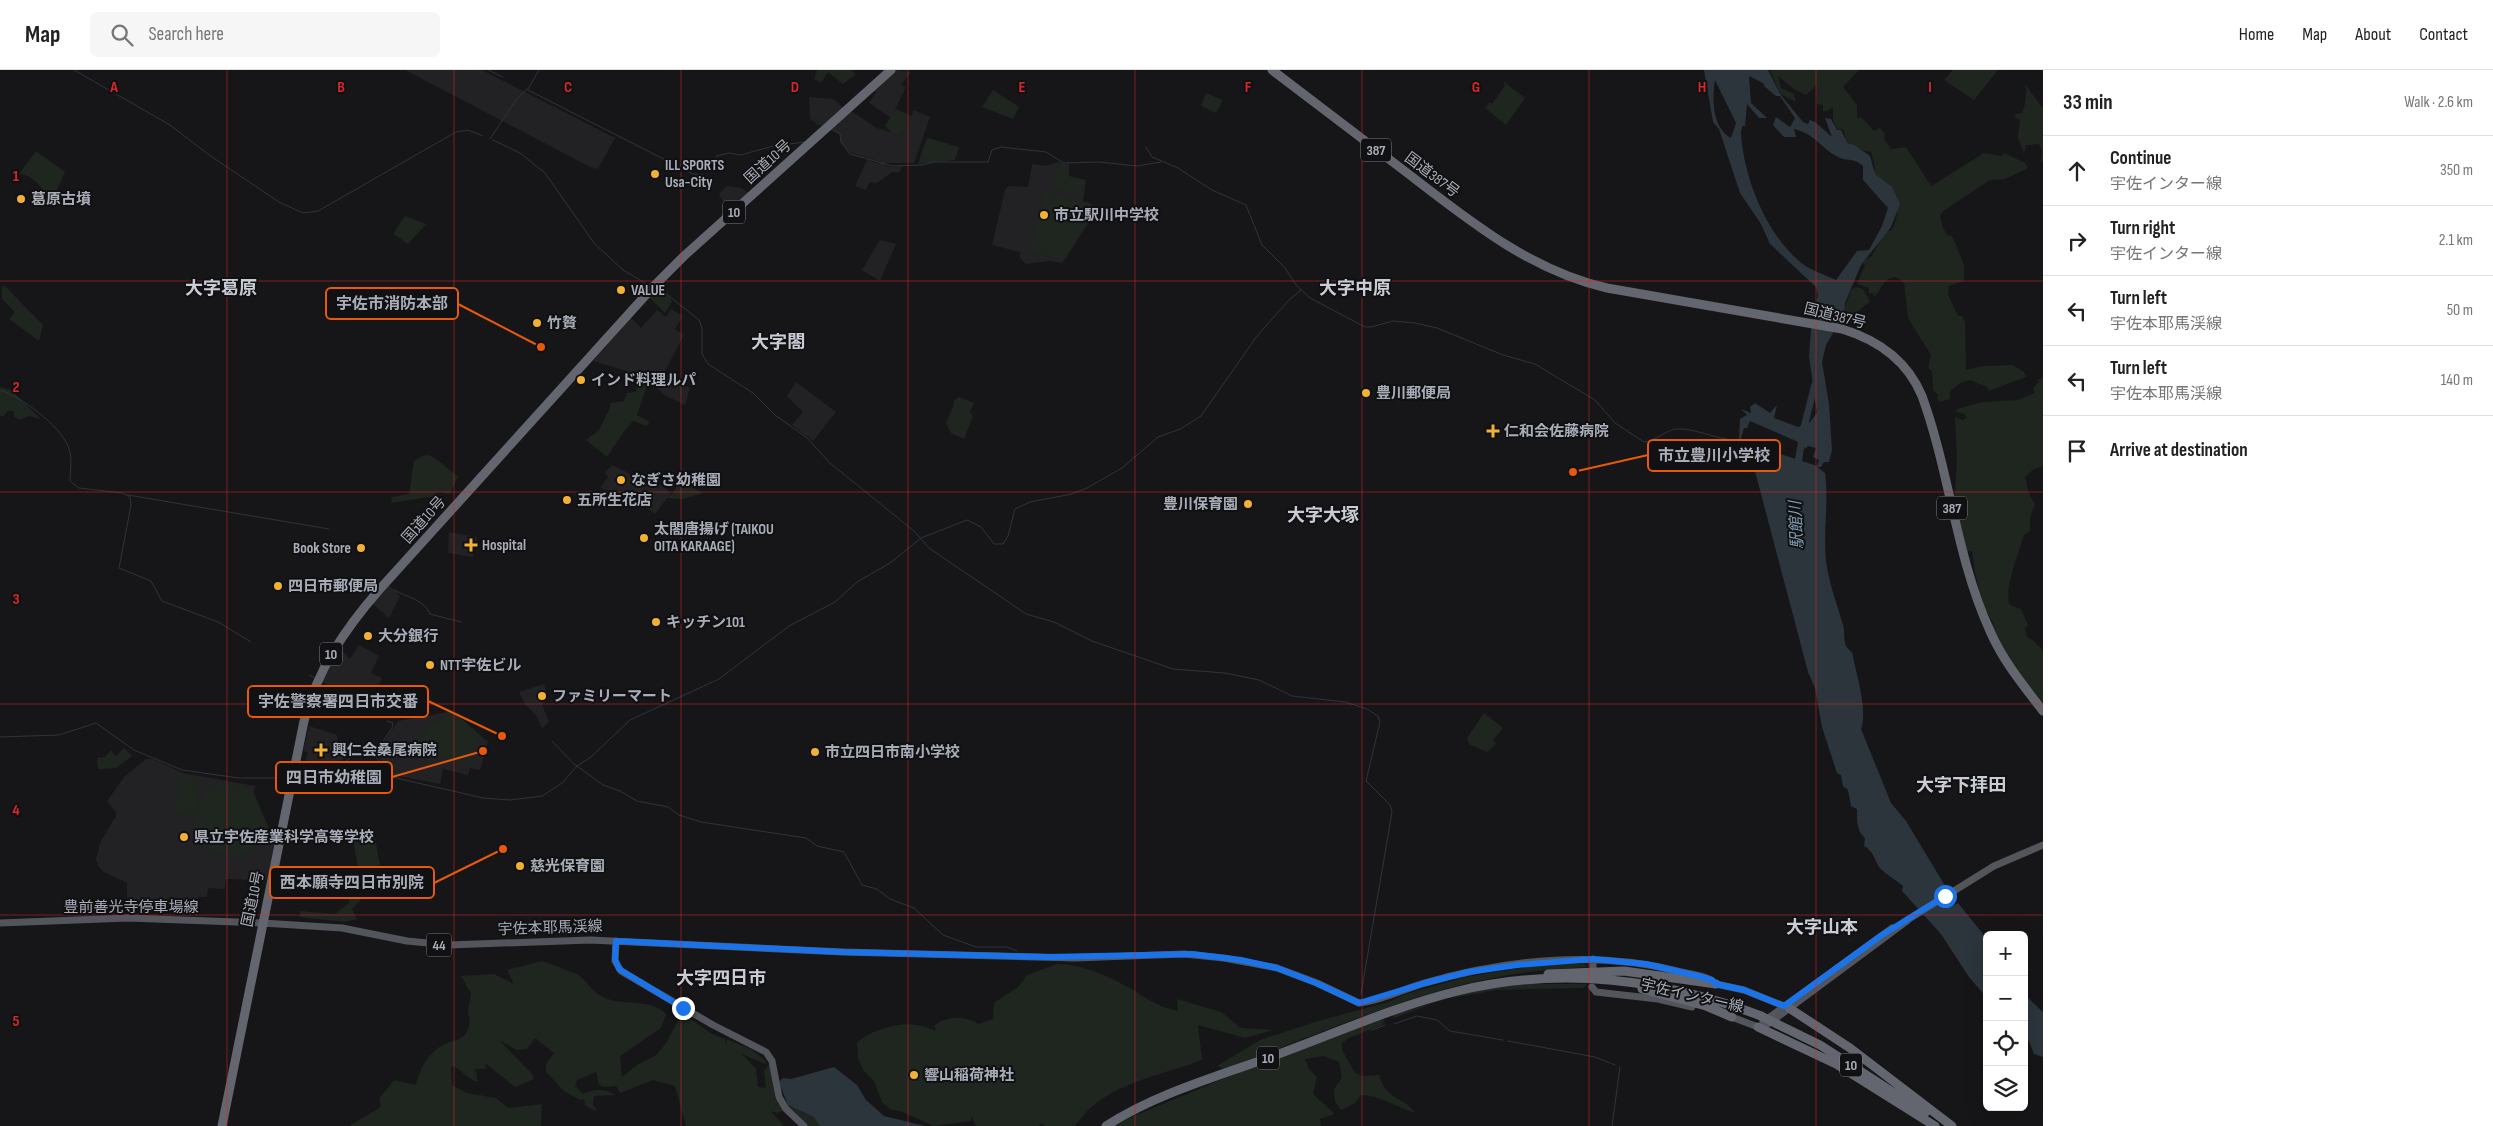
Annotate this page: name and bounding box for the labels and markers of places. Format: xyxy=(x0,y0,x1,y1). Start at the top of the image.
place label: ILL SPORTS Usa-City xyxy=(665,156,724,192)
marker: ILL SPORTS Usa-City xyxy=(649,168,661,180)
place label: 葛原古墳 xyxy=(31,190,91,209)
marker: 葛原古墳 xyxy=(15,193,27,205)
place label: 市立駅川中学校 xyxy=(1054,206,1159,225)
marker: 市立駅川中学校 xyxy=(1038,209,1050,221)
place label: VALUE xyxy=(631,281,665,300)
marker: VALUE xyxy=(615,284,627,296)
callout: 宇佐市消防本部 xyxy=(326,288,458,319)
place label: 竹贅 xyxy=(547,314,577,333)
marker: 竹贅 xyxy=(531,317,543,329)
place label: インド料理ルパ xyxy=(591,371,696,390)
marker: インド料理ルパ xyxy=(575,374,587,386)
place label: 豊川郵便局 xyxy=(1376,384,1451,403)
marker: 豊川郵便局 xyxy=(1360,387,1372,399)
place label: 仁和会佐藤病院 xyxy=(1504,422,1609,441)
marker: 仁和会佐藤病院 xyxy=(1486,424,1500,438)
callout: 市立豊川小学校 xyxy=(1648,440,1780,471)
place label: なぎさ幼稚園 xyxy=(631,471,721,490)
marker: なぎさ幼稚園 xyxy=(615,474,627,486)
place label: 五所生花店 xyxy=(577,491,652,510)
marker: 五所生花店 xyxy=(561,494,573,506)
place label: 豊川保育園 xyxy=(1163,495,1238,514)
marker: 豊川保育園 xyxy=(1242,498,1254,510)
place label: 太閤唐揚げ (TAIKOU OITA KARAAGE) xyxy=(654,520,774,556)
marker: 太閤唐揚げ (TAIKOU OITA KARAAGE) xyxy=(638,532,650,544)
place label: Hospital xyxy=(482,536,526,555)
marker: Hospital xyxy=(464,538,478,552)
place label: Book Store xyxy=(293,539,351,558)
marker: Book Store xyxy=(355,542,367,554)
place label: 四日市郵便局 xyxy=(288,577,378,596)
marker: 四日市郵便局 xyxy=(272,580,284,592)
place label: キッチン101 xyxy=(666,613,745,632)
marker: キッチン101 xyxy=(650,616,662,628)
place label: 大分銀行 xyxy=(378,627,438,646)
marker: 大分銀行 xyxy=(362,630,374,642)
place label: NTT宇佐ビル xyxy=(440,656,521,675)
marker: NTT宇佐ビル xyxy=(424,659,436,671)
callout: 宇佐警察署四日市交番 xyxy=(248,686,428,717)
place label: ファミリーマート xyxy=(552,687,672,706)
marker: ファミリーマート xyxy=(536,690,548,702)
place label: 興仁会桑尾病院 xyxy=(332,741,437,760)
marker: 興仁会桑尾病院 xyxy=(314,743,328,757)
place label: 市立四日市南小学校 xyxy=(825,743,960,762)
marker: 市立四日市南小学校 xyxy=(809,746,821,758)
callout: 四日市幼稚園 xyxy=(276,762,392,793)
place label: 県立宇佐産業科学高等学校 xyxy=(194,828,374,847)
marker: 県立宇佐産業科学高等学校 xyxy=(178,831,190,843)
place label: 慈光保育園 xyxy=(530,857,605,876)
marker: 慈光保育園 xyxy=(514,860,526,872)
callout: 西本願寺四日市別院 xyxy=(270,867,434,898)
place label: 響山稲荷神社 xyxy=(924,1066,1014,1085)
marker: 響山稲荷神社 xyxy=(908,1069,920,1081)

